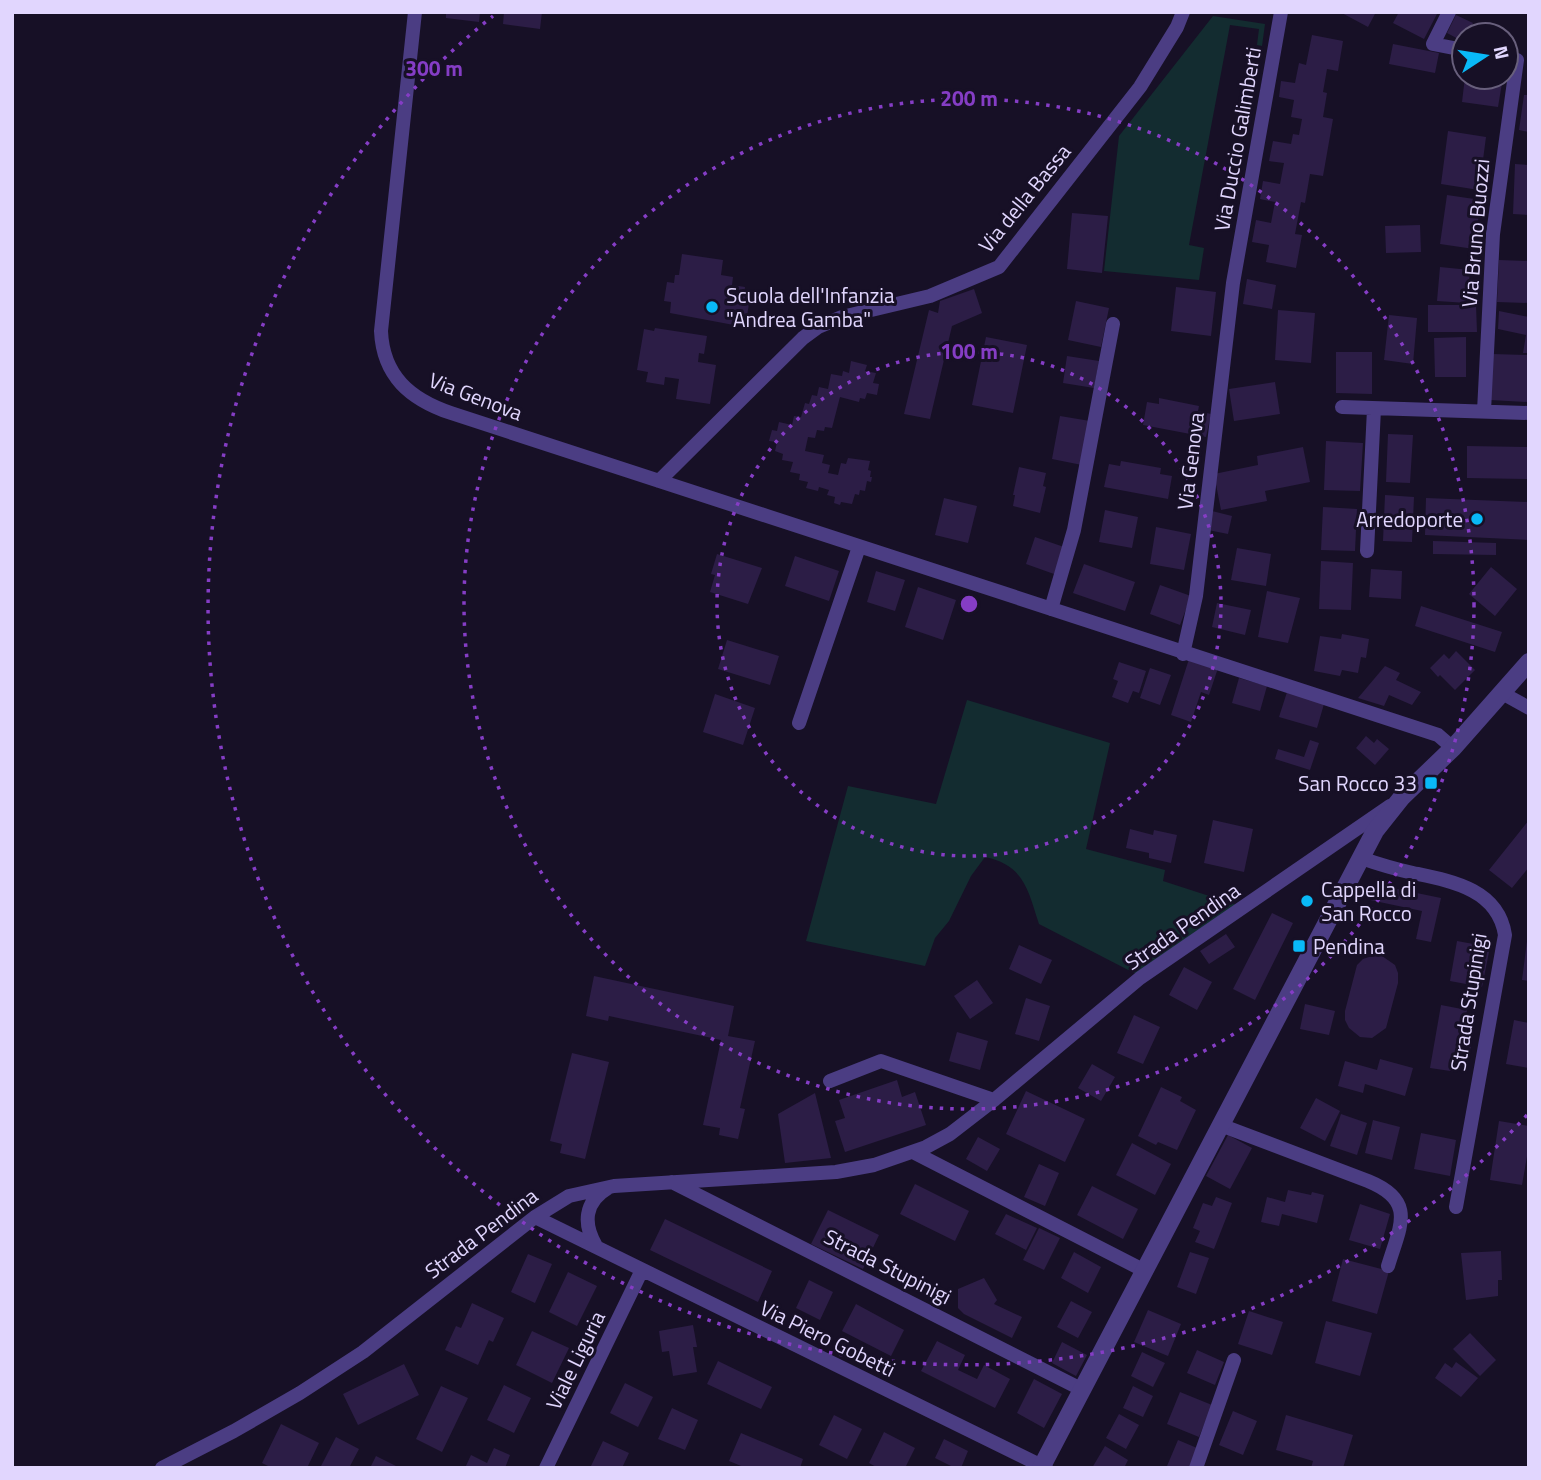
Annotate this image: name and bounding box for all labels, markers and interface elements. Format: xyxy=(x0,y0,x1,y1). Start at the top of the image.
north arrow xyxy=(1450,21,1520,91)
text: N xyxy=(1487,43,1518,62)
street label: Via Duccio Galimberti xyxy=(1205,44,1269,234)
text: 300 m xyxy=(405,52,463,84)
text: 200 m xyxy=(940,82,998,114)
street label: Via della Bassa xyxy=(970,136,1078,259)
street label: Via Bruno Buozzi xyxy=(1453,157,1497,309)
place label: Scuola dell'Infanzia "Andrea Gamba" xyxy=(726,279,895,335)
marker: Scuola dell'Infanzia "Andrea Gamba" xyxy=(704,299,720,315)
text: 100 m xyxy=(940,335,998,367)
street label: Via Genova xyxy=(424,363,528,429)
street label: Via Genova xyxy=(1168,410,1212,512)
place label: Arredoporte xyxy=(1356,503,1463,535)
marker: Arredoporte xyxy=(1469,511,1485,527)
centre of rings xyxy=(957,592,981,616)
place label: San Rocco 33 xyxy=(1298,767,1417,799)
marker: San Rocco 33 xyxy=(1423,775,1439,791)
place label: Cappella di San Rocco xyxy=(1321,873,1416,929)
street label: Strada Pendina xyxy=(1118,874,1247,978)
marker: Cappella di San Rocco xyxy=(1299,893,1315,909)
place label: Pendina xyxy=(1313,930,1385,962)
street label: Strada Stupinigi xyxy=(1441,931,1495,1073)
marker: Pendina xyxy=(1291,938,1307,954)
street label: Strada Pendina xyxy=(418,1180,545,1286)
street label: Strada Stupinigi xyxy=(819,1220,957,1312)
street label: Via Piero Gobetti xyxy=(755,1291,901,1385)
street label: Viale Liguria xyxy=(537,1305,613,1415)

